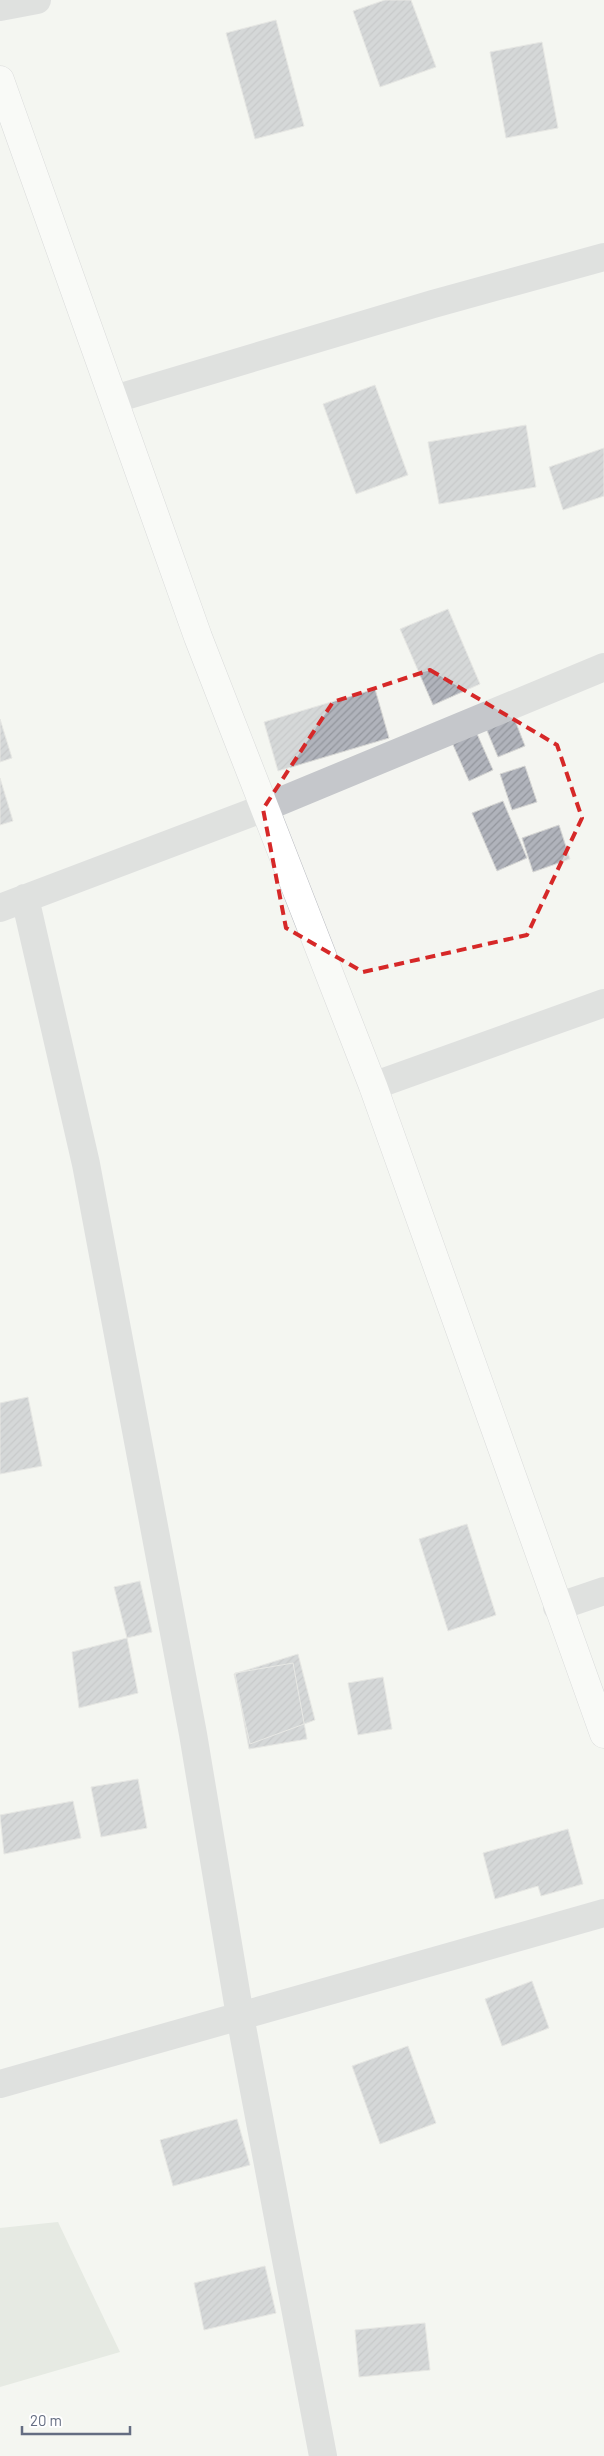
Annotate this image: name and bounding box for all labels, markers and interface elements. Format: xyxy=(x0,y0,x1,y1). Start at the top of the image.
scale bar xyxy=(22,2404,130,2436)
text: 20 m xyxy=(30,2411,62,2429)

